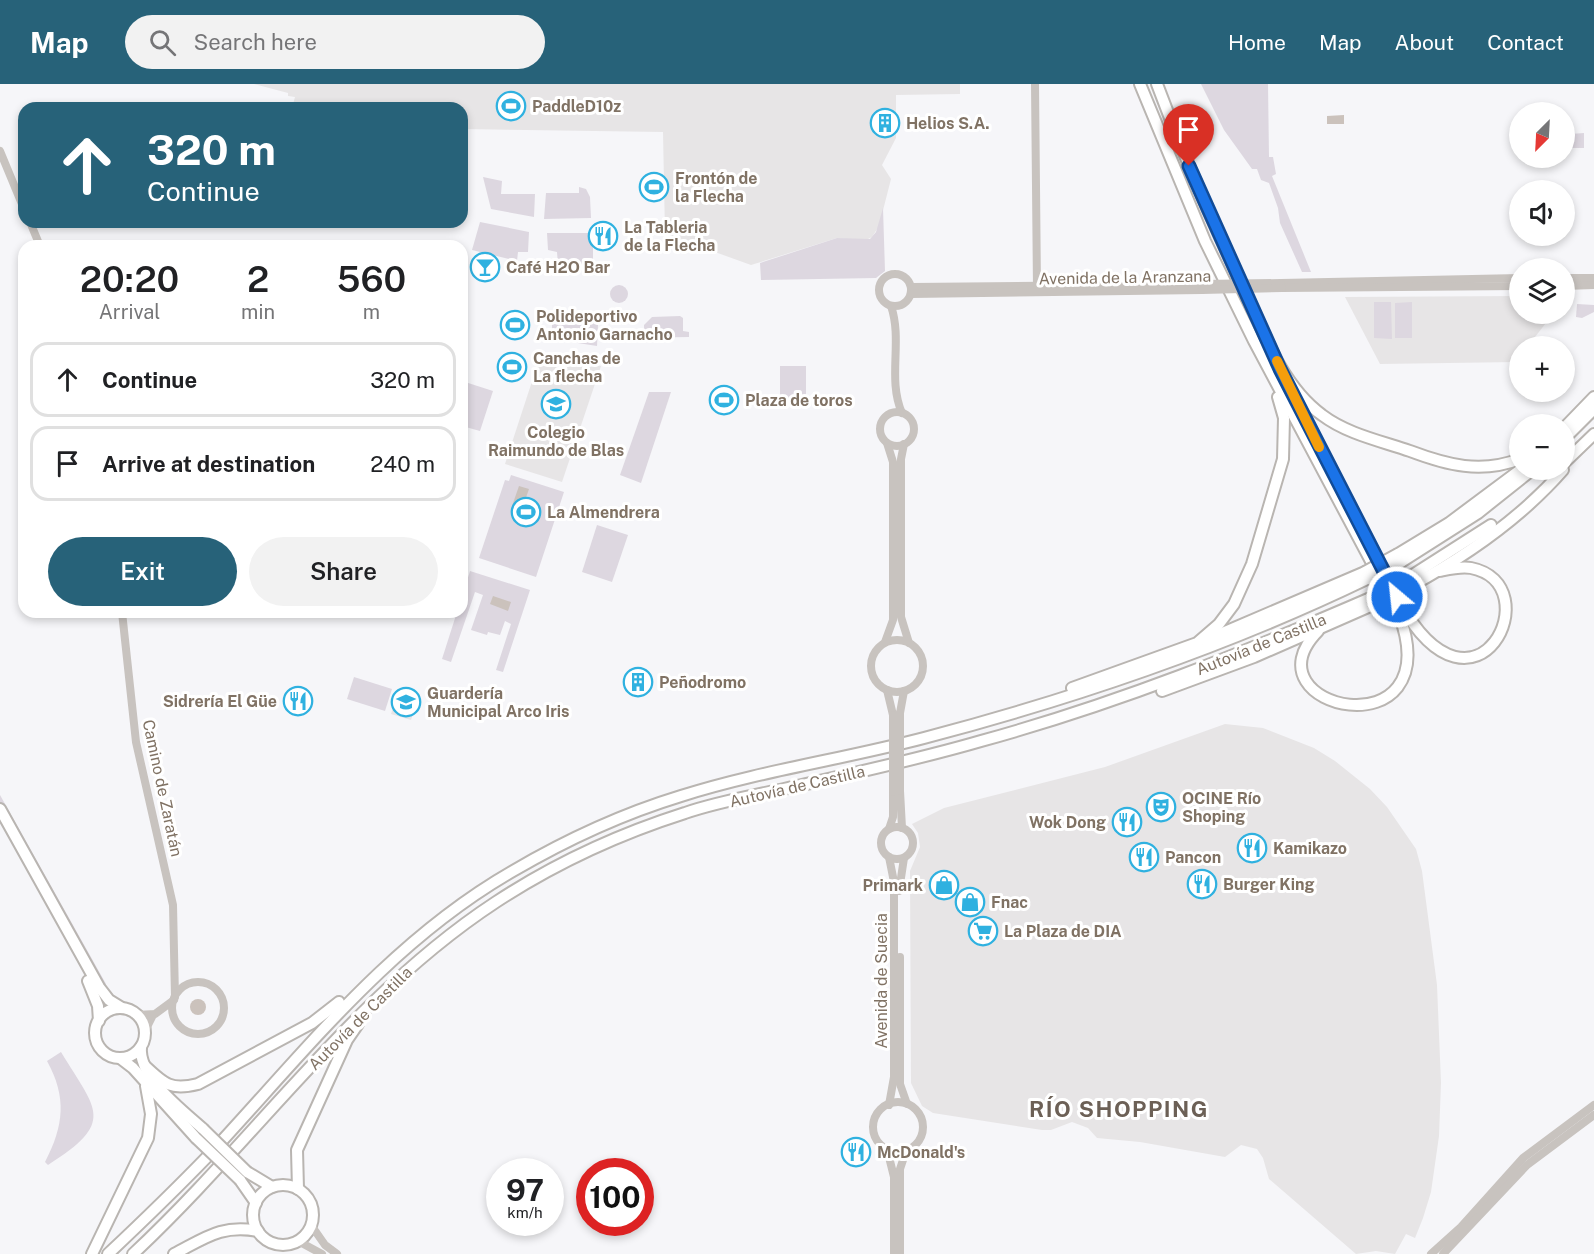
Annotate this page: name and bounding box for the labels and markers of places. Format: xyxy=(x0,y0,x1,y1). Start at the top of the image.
sports icon: PaddleD10z xyxy=(495,90,527,122)
place label: PaddleD10z xyxy=(532,97,621,116)
pin xyxy=(1163,104,1214,166)
building icon: Helios S.A. xyxy=(869,107,901,139)
place label: Helios S.A. xyxy=(906,114,990,133)
place label: Frontón de la Flecha xyxy=(675,169,757,206)
sports icon: Frontón de la Flecha xyxy=(638,171,670,203)
place label: La Tableria de la Flecha xyxy=(624,218,715,255)
restaurant icon: La Tableria de la Flecha xyxy=(587,220,619,252)
bar icon: Café H2O Bar xyxy=(469,251,501,283)
place label: Café H2O Bar xyxy=(506,258,611,277)
place label: Polideportivo Antonio Garnacho xyxy=(536,307,673,344)
sports icon: Polideportivo Antonio Garnacho xyxy=(499,309,531,341)
place label: Canchas de La flecha xyxy=(533,349,621,386)
sports icon: Canchas de La flecha xyxy=(496,351,528,383)
sports icon: Plaza de toros xyxy=(708,384,740,416)
school or university icon: Colegio Raimundo de Blas xyxy=(540,388,572,420)
place label: Plaza de toros xyxy=(745,391,853,410)
place label: Colegio Raimundo de Blas xyxy=(488,423,624,460)
sports icon: La Almendrera xyxy=(510,496,542,528)
place label: La Almendrera xyxy=(547,503,660,522)
building icon: Peñodromo xyxy=(622,666,654,698)
place label: Peñodromo xyxy=(659,673,746,692)
place label: Guardería Municipal Arco Iris xyxy=(427,684,570,721)
restaurant icon: Sidrería El Güe xyxy=(282,685,314,717)
school or university icon: Guardería Municipal Arco Iris xyxy=(390,686,422,718)
place label: Sidrería El Güe xyxy=(163,692,277,711)
place label: OCINE Río Shoping xyxy=(1182,789,1261,826)
theatre icon: OCINE Río Shoping xyxy=(1145,791,1177,823)
restaurant icon: Wok Dong xyxy=(1111,806,1143,838)
place label: Wok Dong xyxy=(1029,813,1106,832)
restaurant icon: Kamikazo xyxy=(1236,832,1268,864)
place label: Kamikazo xyxy=(1273,839,1347,858)
restaurant icon: Pancon xyxy=(1128,841,1160,873)
place label: Pancon xyxy=(1165,848,1221,867)
restaurant icon: Burger King xyxy=(1186,868,1218,900)
shop icon: Primark xyxy=(928,869,960,901)
place label: Burger King xyxy=(1223,875,1315,894)
place label: Primark xyxy=(862,876,923,895)
shop icon: Fnac xyxy=(954,886,986,918)
place label: Fnac xyxy=(991,893,1028,912)
supermarket icon: La Plaza de DIA xyxy=(967,915,999,947)
place label: La Plaza de DIA xyxy=(1004,922,1122,941)
restaurant icon: McDonald's xyxy=(840,1136,872,1168)
place label: McDonald's xyxy=(877,1143,965,1162)

